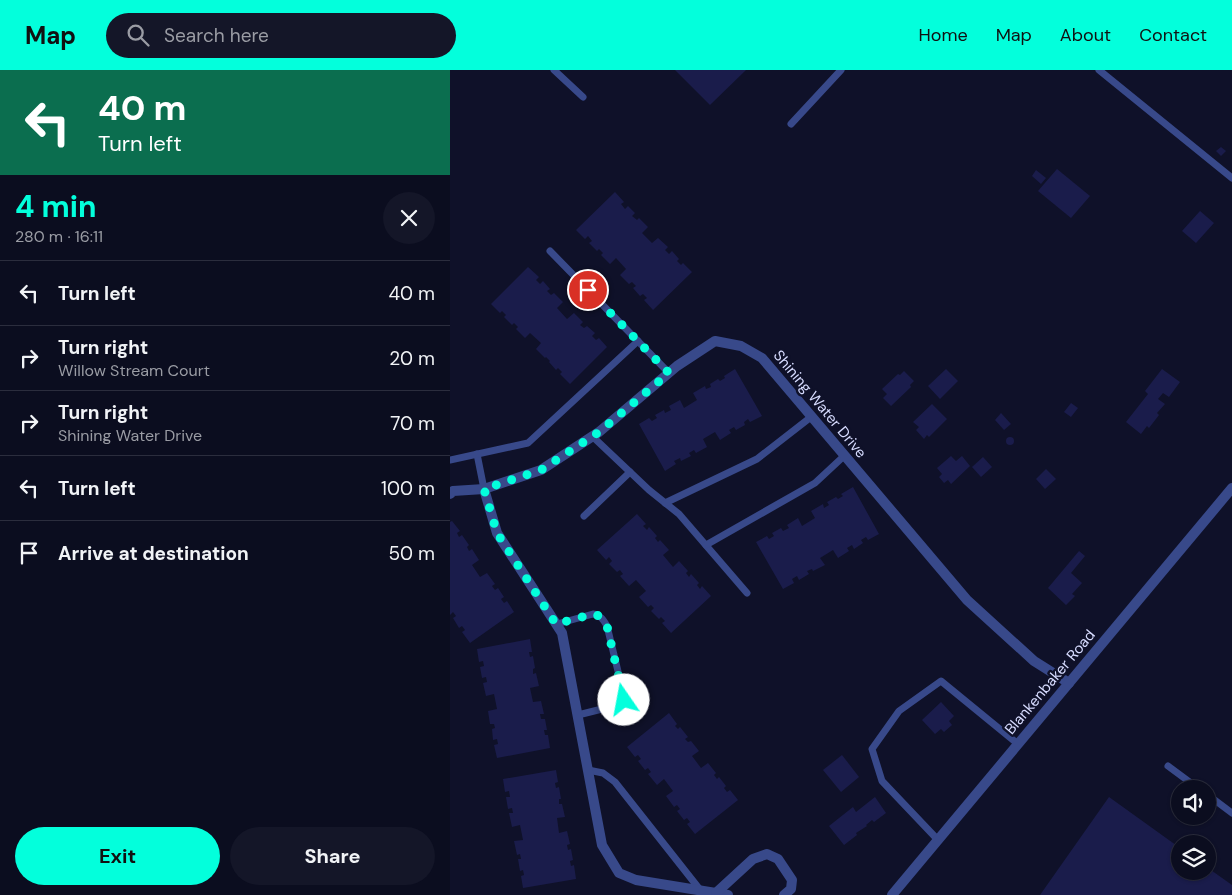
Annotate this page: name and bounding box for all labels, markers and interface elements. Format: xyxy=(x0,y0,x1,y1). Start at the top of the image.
search box xyxy=(106,13,456,58)
text: Map xyxy=(25,20,76,51)
icon: search xyxy=(124,21,152,49)
text: Search here xyxy=(164,23,269,48)
text: Home xyxy=(918,23,968,47)
text: Map xyxy=(996,23,1032,47)
text: About xyxy=(1060,23,1111,47)
text: Contact xyxy=(1139,23,1207,47)
text: 40 m xyxy=(98,85,187,131)
icon: left xyxy=(15,90,80,155)
text: Turn left xyxy=(98,129,182,158)
text: 4 min xyxy=(15,187,97,226)
button: close xyxy=(383,192,435,244)
text: 280 m · 16:11 xyxy=(15,226,103,247)
pin xyxy=(567,269,609,311)
icon: arrive xyxy=(574,276,602,304)
icon: left xyxy=(15,279,43,307)
text: Turn left xyxy=(58,281,136,306)
text: 40 m xyxy=(388,281,435,306)
text: Turn right xyxy=(58,335,148,360)
icon: right xyxy=(15,344,43,372)
text: 20 m xyxy=(389,346,435,371)
street label: Shining Water Drive xyxy=(769,346,871,462)
text: Willow Stream Court xyxy=(58,360,210,381)
text: Turn right xyxy=(58,400,148,425)
icon: right xyxy=(15,409,43,437)
text: 70 m xyxy=(390,411,435,436)
text: Shining Water Drive xyxy=(58,425,202,446)
icon: left xyxy=(15,474,43,502)
text: Turn left xyxy=(58,476,136,501)
text: 100 m xyxy=(381,476,435,501)
icon: arrive xyxy=(15,539,43,567)
text: Arrive at destination xyxy=(58,541,249,566)
text: 50 m xyxy=(388,541,435,566)
street label: Blankenbaker Road xyxy=(1000,625,1100,739)
position arrow xyxy=(597,673,649,725)
map controls xyxy=(1171,780,1216,880)
button: sound xyxy=(1171,780,1216,825)
button: Exit xyxy=(15,827,220,885)
button: Share xyxy=(230,827,435,885)
button: layers xyxy=(1171,835,1216,880)

